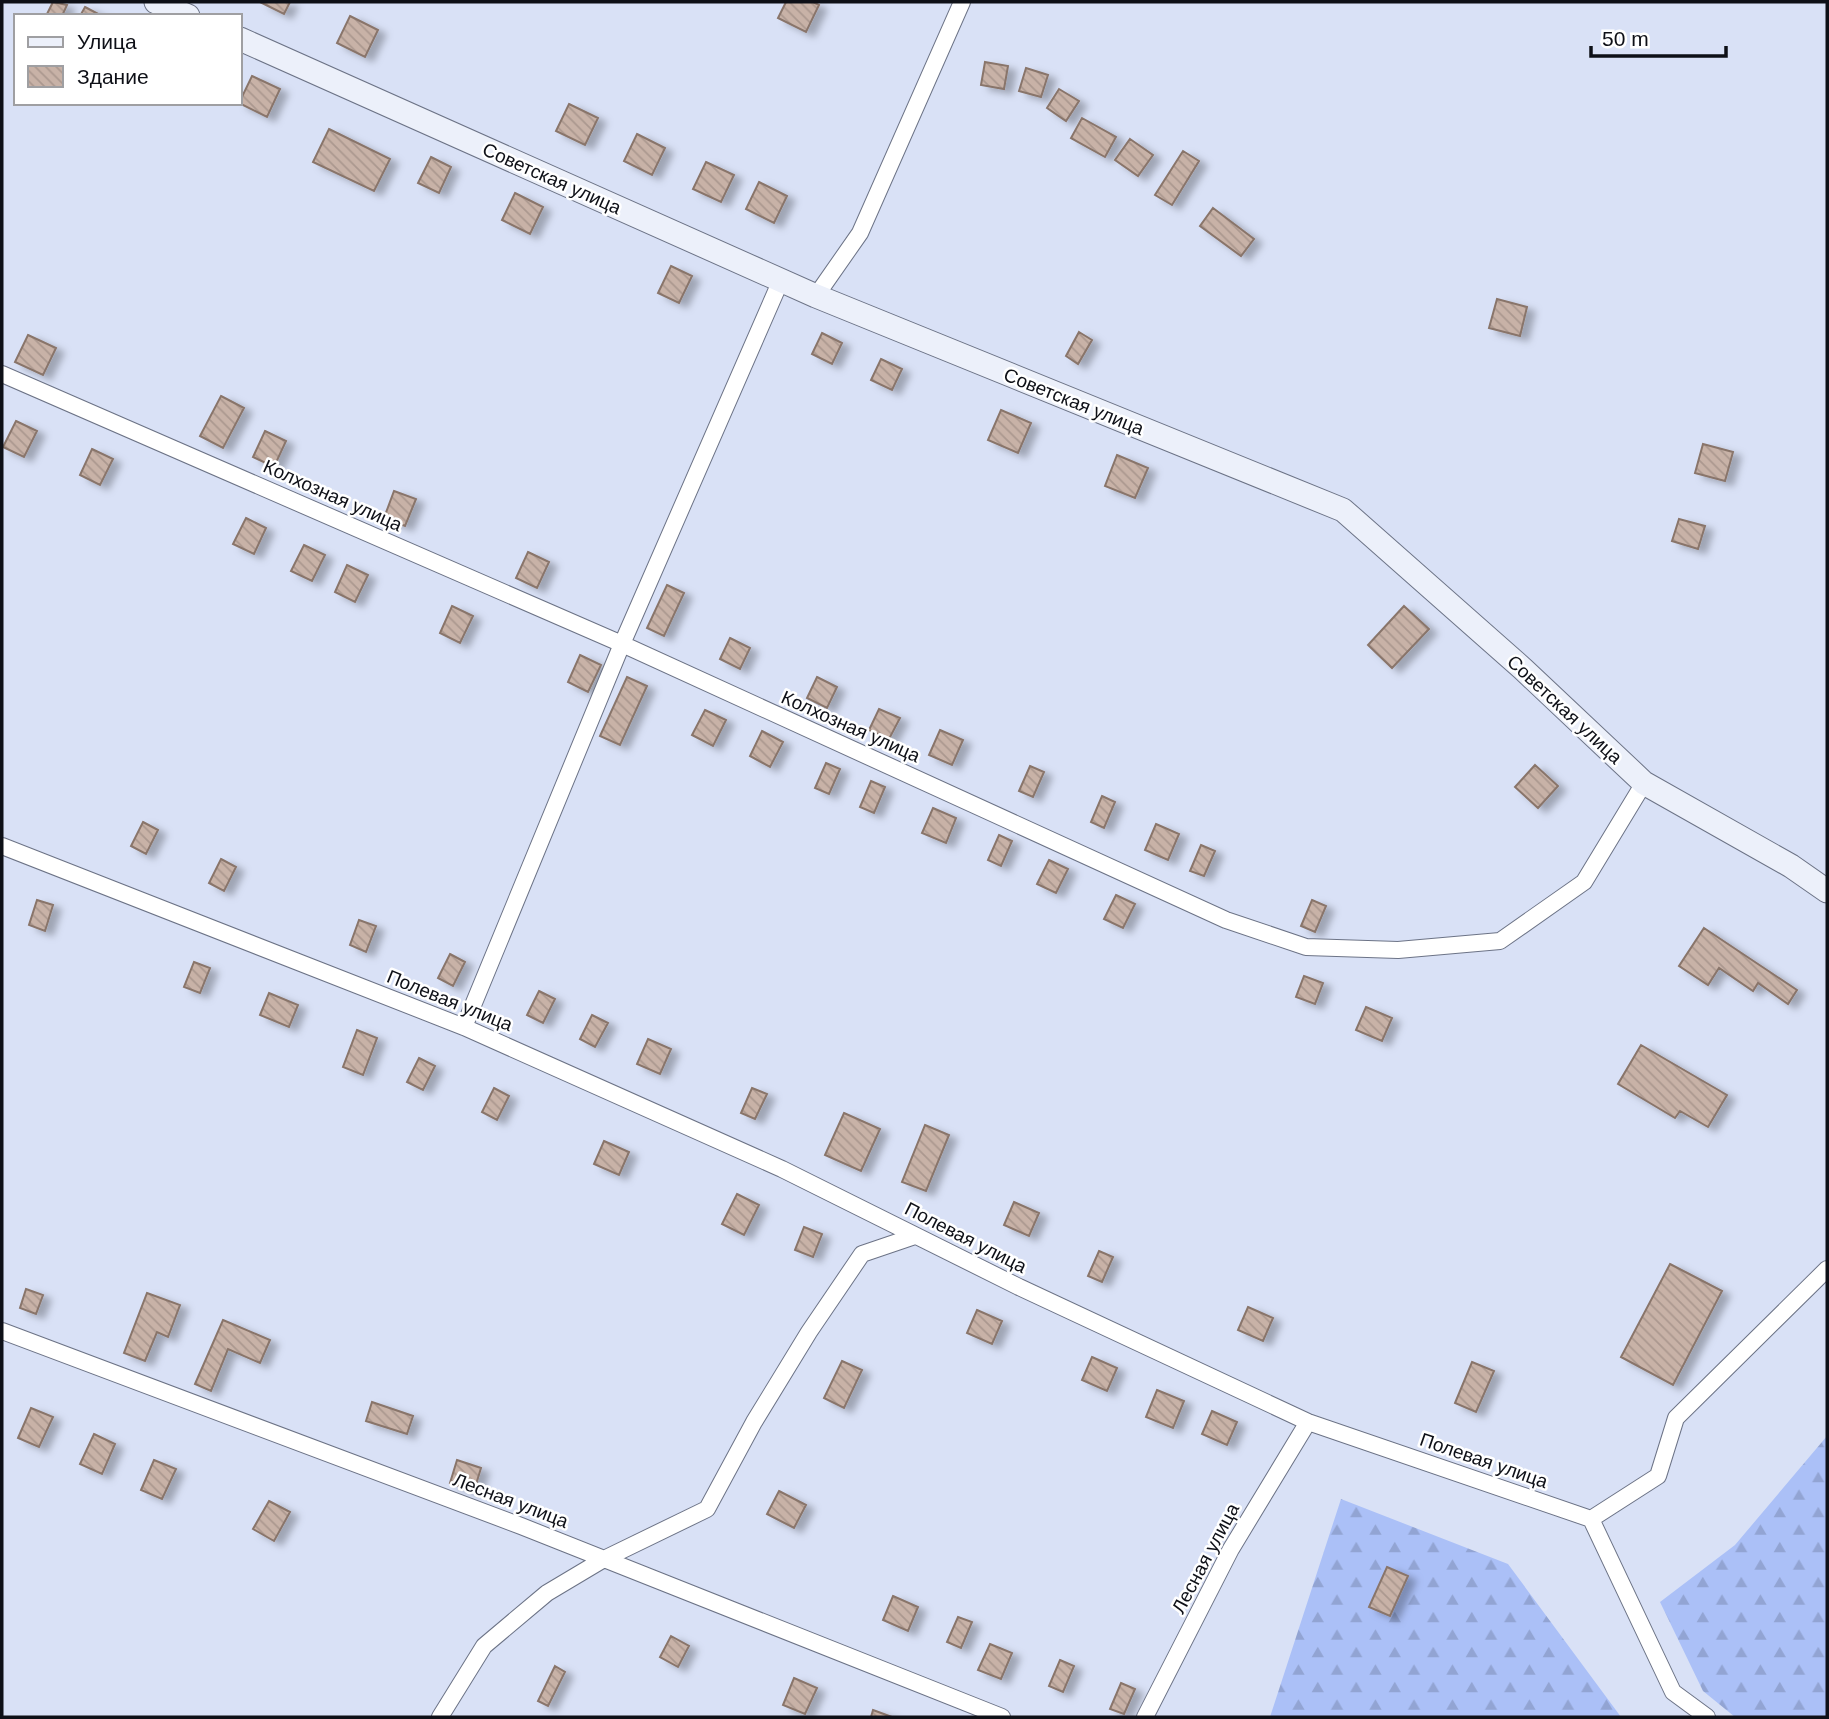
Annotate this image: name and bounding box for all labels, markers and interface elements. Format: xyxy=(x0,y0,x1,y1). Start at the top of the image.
legend xyxy=(14,14,242,105)
scale bar xyxy=(1591,14,1726,58)
text: 50 m xyxy=(1602,27,1649,50)
text: Улица xyxy=(77,30,137,53)
text: Здание xyxy=(77,65,149,88)
street label: Советская улица xyxy=(479,139,625,219)
street label: Советская улица xyxy=(1001,364,1147,439)
street label: Колхозная улица xyxy=(260,455,406,536)
street label: Советская улица xyxy=(1503,651,1627,768)
street label: Колхозная улица xyxy=(778,686,924,767)
street label: Полевая улица xyxy=(384,966,516,1035)
street label: Полевая улица xyxy=(901,1198,1030,1277)
street label: Полевая улица xyxy=(1417,1429,1551,1492)
street label: Лесная улица xyxy=(450,1469,572,1532)
street label: Лесная улица xyxy=(1168,1499,1243,1617)

